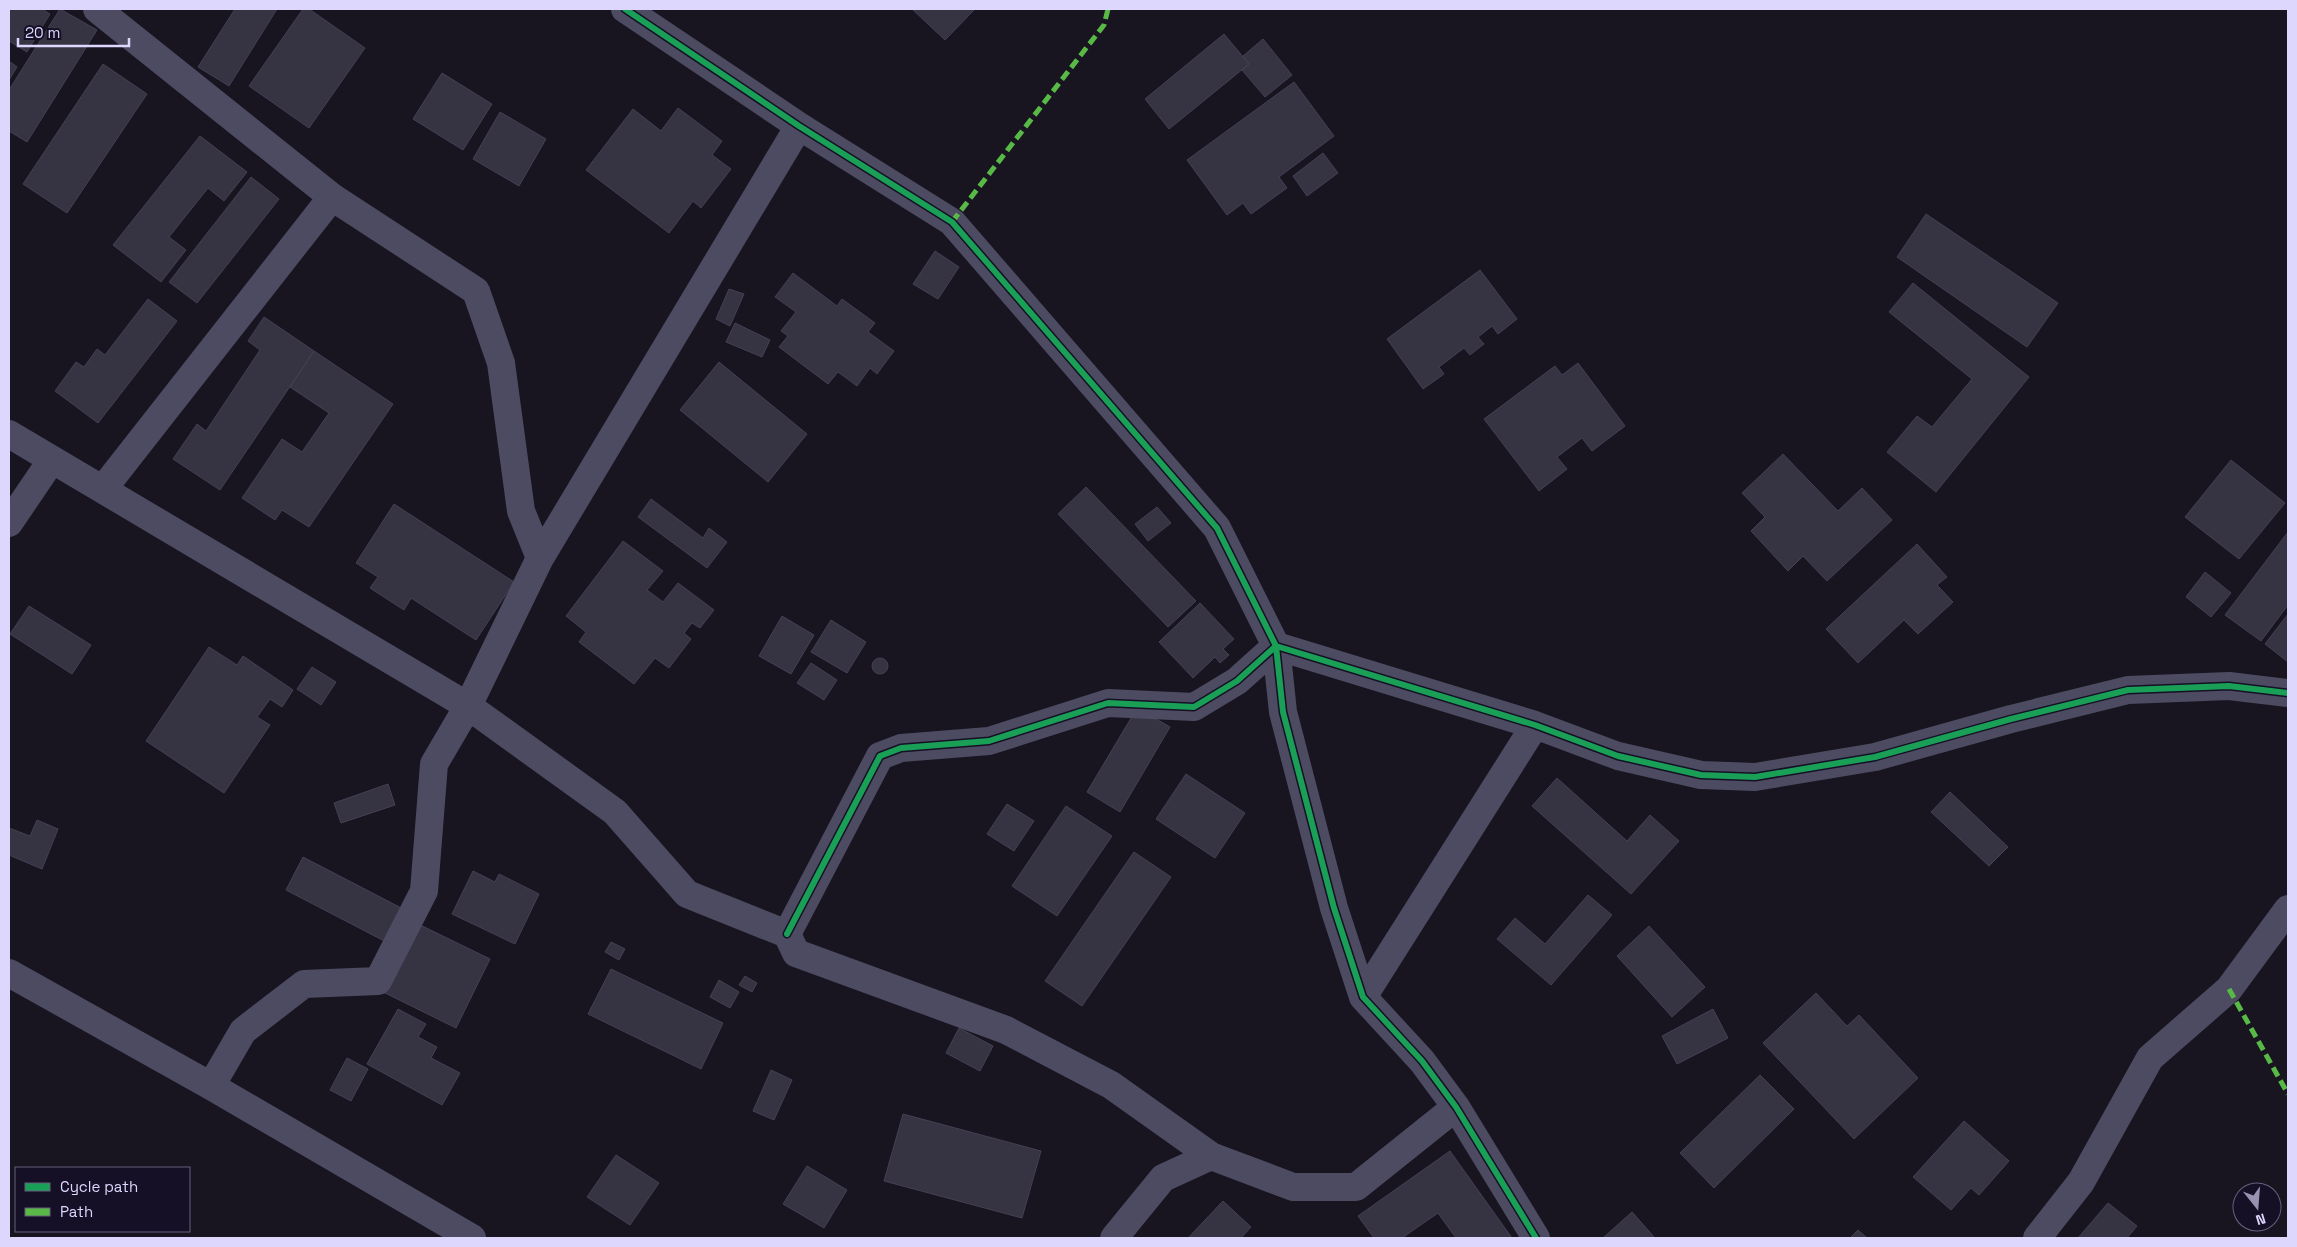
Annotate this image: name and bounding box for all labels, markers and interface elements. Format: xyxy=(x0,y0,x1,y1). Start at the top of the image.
scale bar xyxy=(18,15,129,47)
text: 20 m xyxy=(25,23,60,42)
legend xyxy=(15,1167,190,1232)
text: Cycle path xyxy=(60,1177,138,1196)
north arrow xyxy=(2232,1182,2282,1232)
text: Path xyxy=(60,1202,93,1221)
text: N xyxy=(2254,1209,2268,1229)

